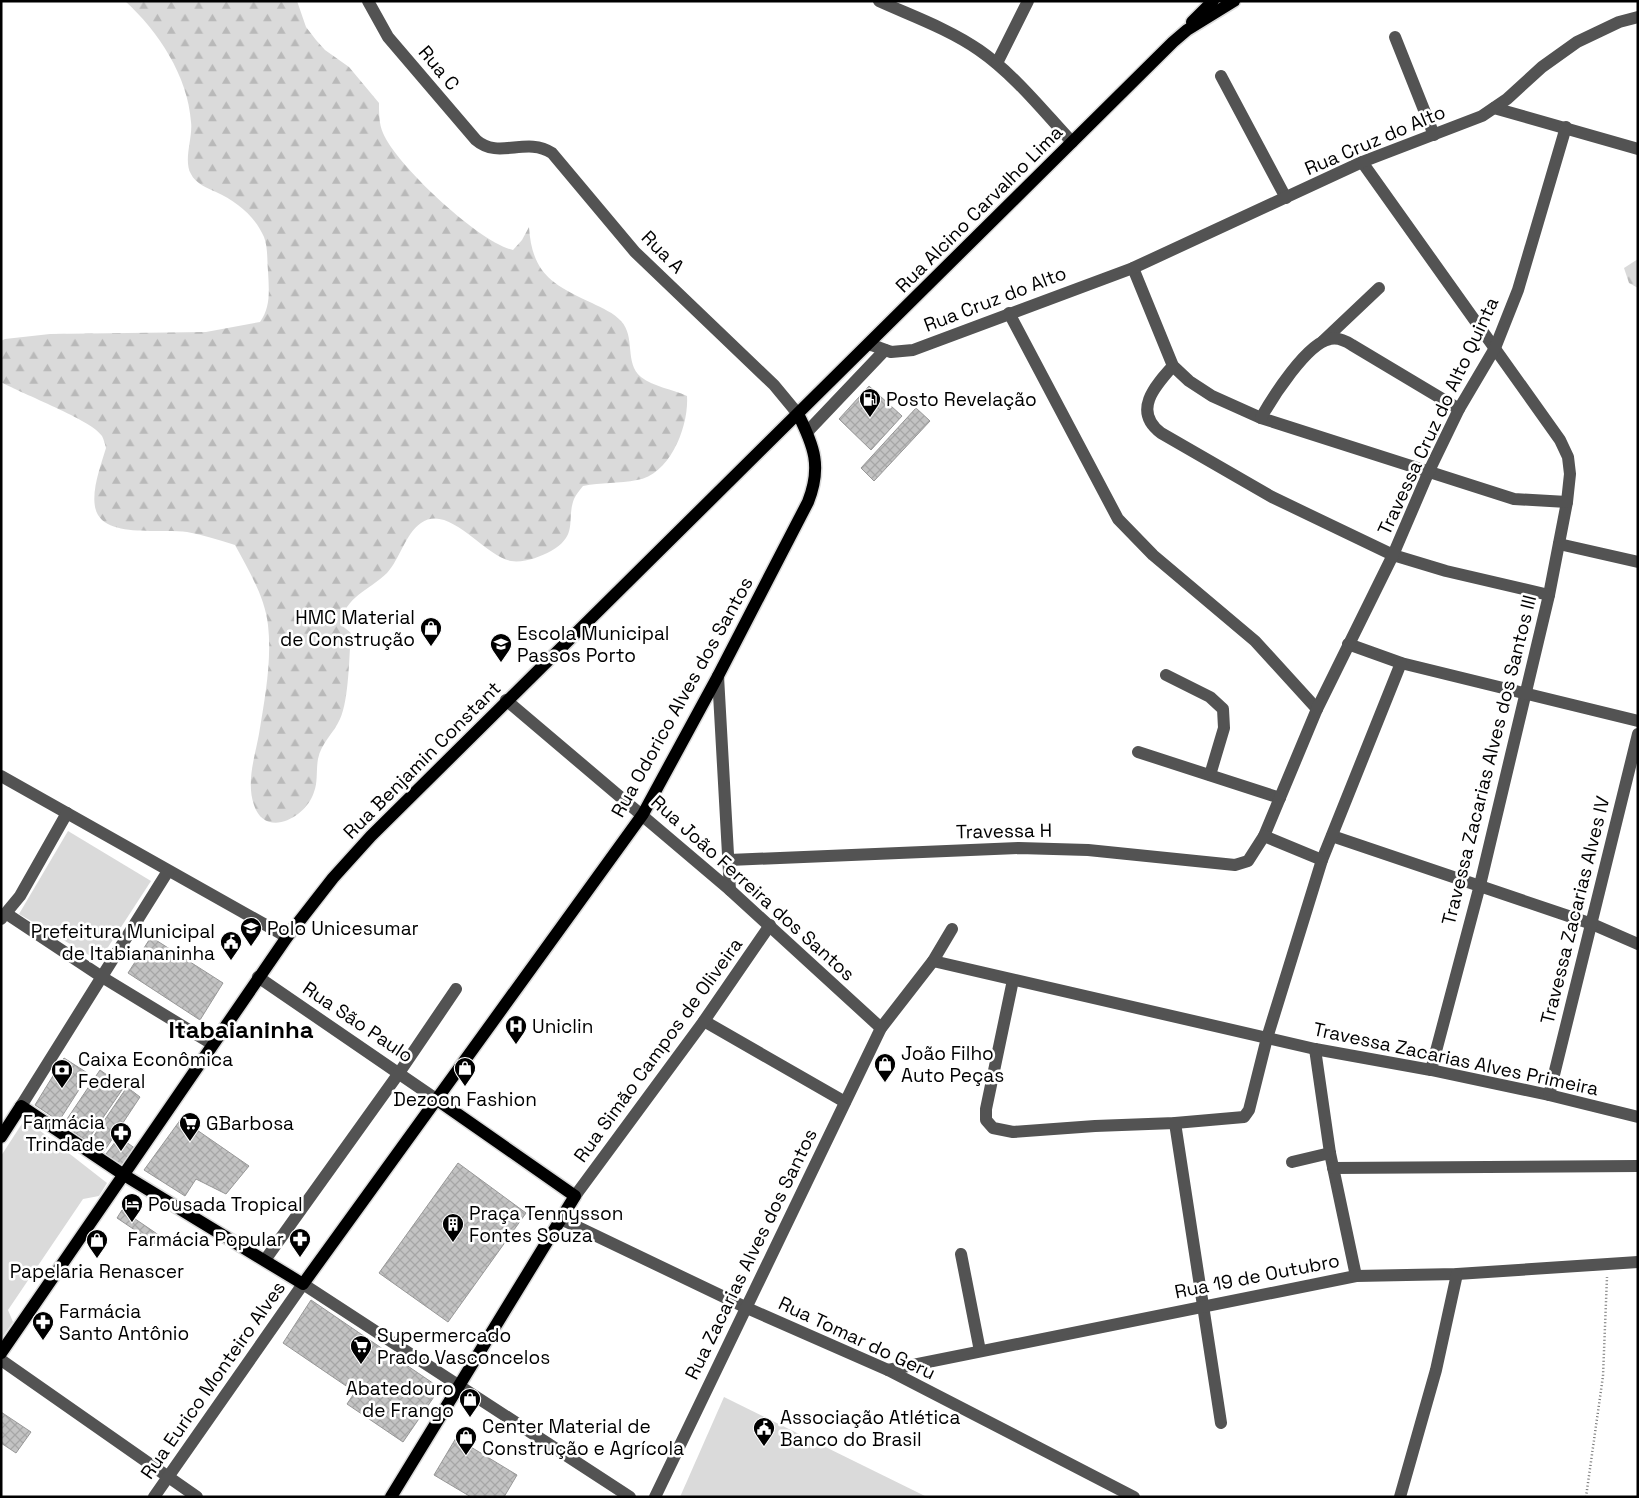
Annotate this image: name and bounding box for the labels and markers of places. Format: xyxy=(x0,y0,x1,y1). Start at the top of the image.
fuel station icon: Posto Revelação xyxy=(858,387,882,418)
place label: Posto Revelação xyxy=(886,387,1037,412)
place label: HMC Material de Construção xyxy=(280,605,415,652)
shop icon: HMC Material de Construção xyxy=(419,616,443,647)
place label: Escola Municipal Passos Porto xyxy=(517,621,669,668)
school or university icon: Escola Municipal Passos Porto xyxy=(489,632,513,663)
school or university icon: Polo Unicesumar xyxy=(239,916,263,947)
place label: Polo Unicesumar xyxy=(267,916,419,941)
place label: Prefeitura Municipal de Itabiananinha xyxy=(31,919,215,966)
public building icon: Prefeitura Municipal de Itabiananinha xyxy=(219,930,243,961)
hospital icon: Uniclin xyxy=(504,1014,528,1045)
place label: Uniclin xyxy=(532,1014,593,1039)
place label: João Filho Auto Peças xyxy=(901,1041,1004,1088)
place label: Caixa Econômica Federal xyxy=(78,1047,233,1094)
shop icon: João Filho Auto Peças xyxy=(873,1052,897,1083)
shop icon: Dezoon Fashion xyxy=(453,1056,477,1087)
bank icon: Caixa Econômica Federal xyxy=(50,1058,74,1089)
place label: Dezoon Fashion xyxy=(393,1087,537,1112)
place label: Farmácia Trindade xyxy=(23,1110,105,1157)
supermarket icon: GBarbosa xyxy=(178,1111,202,1142)
place label: GBarbosa xyxy=(206,1111,294,1136)
pharmacy icon: Farmácia Trindade xyxy=(109,1121,133,1152)
hotel icon: Pousada Tropical xyxy=(120,1192,144,1223)
place label: Pousada Tropical xyxy=(148,1192,303,1217)
place label: Praça Tennysson Fontes Souza xyxy=(469,1201,623,1248)
building icon: Praça Tennysson Fontes Souza xyxy=(441,1212,465,1243)
place label: Farmácia Popular xyxy=(127,1227,284,1252)
pharmacy icon: Farmácia Popular xyxy=(288,1227,312,1258)
shop icon: Papelaria Renascer xyxy=(85,1228,109,1259)
place label: Papelaria Renascer xyxy=(10,1259,184,1284)
place label: Farmácia Santo Antônio xyxy=(59,1299,189,1346)
pharmacy icon: Farmácia Santo Antônio xyxy=(31,1310,55,1341)
place label: Supermercado Prado Vasconcelos xyxy=(377,1323,550,1370)
supermarket icon: Supermercado Prado Vasconcelos xyxy=(349,1334,373,1365)
place label: Abatedouro de Frango xyxy=(346,1376,454,1423)
shop icon: Abatedouro de Frango xyxy=(458,1387,482,1418)
place label: Associação Atlética Banco do Brasil xyxy=(780,1405,960,1452)
place label: Center Material de Construção e Agrícola xyxy=(482,1414,684,1461)
public building icon: Associação Atlética Banco do Brasil xyxy=(752,1416,776,1447)
shop icon: Center Material de Construção e Agrícola xyxy=(454,1425,478,1456)

